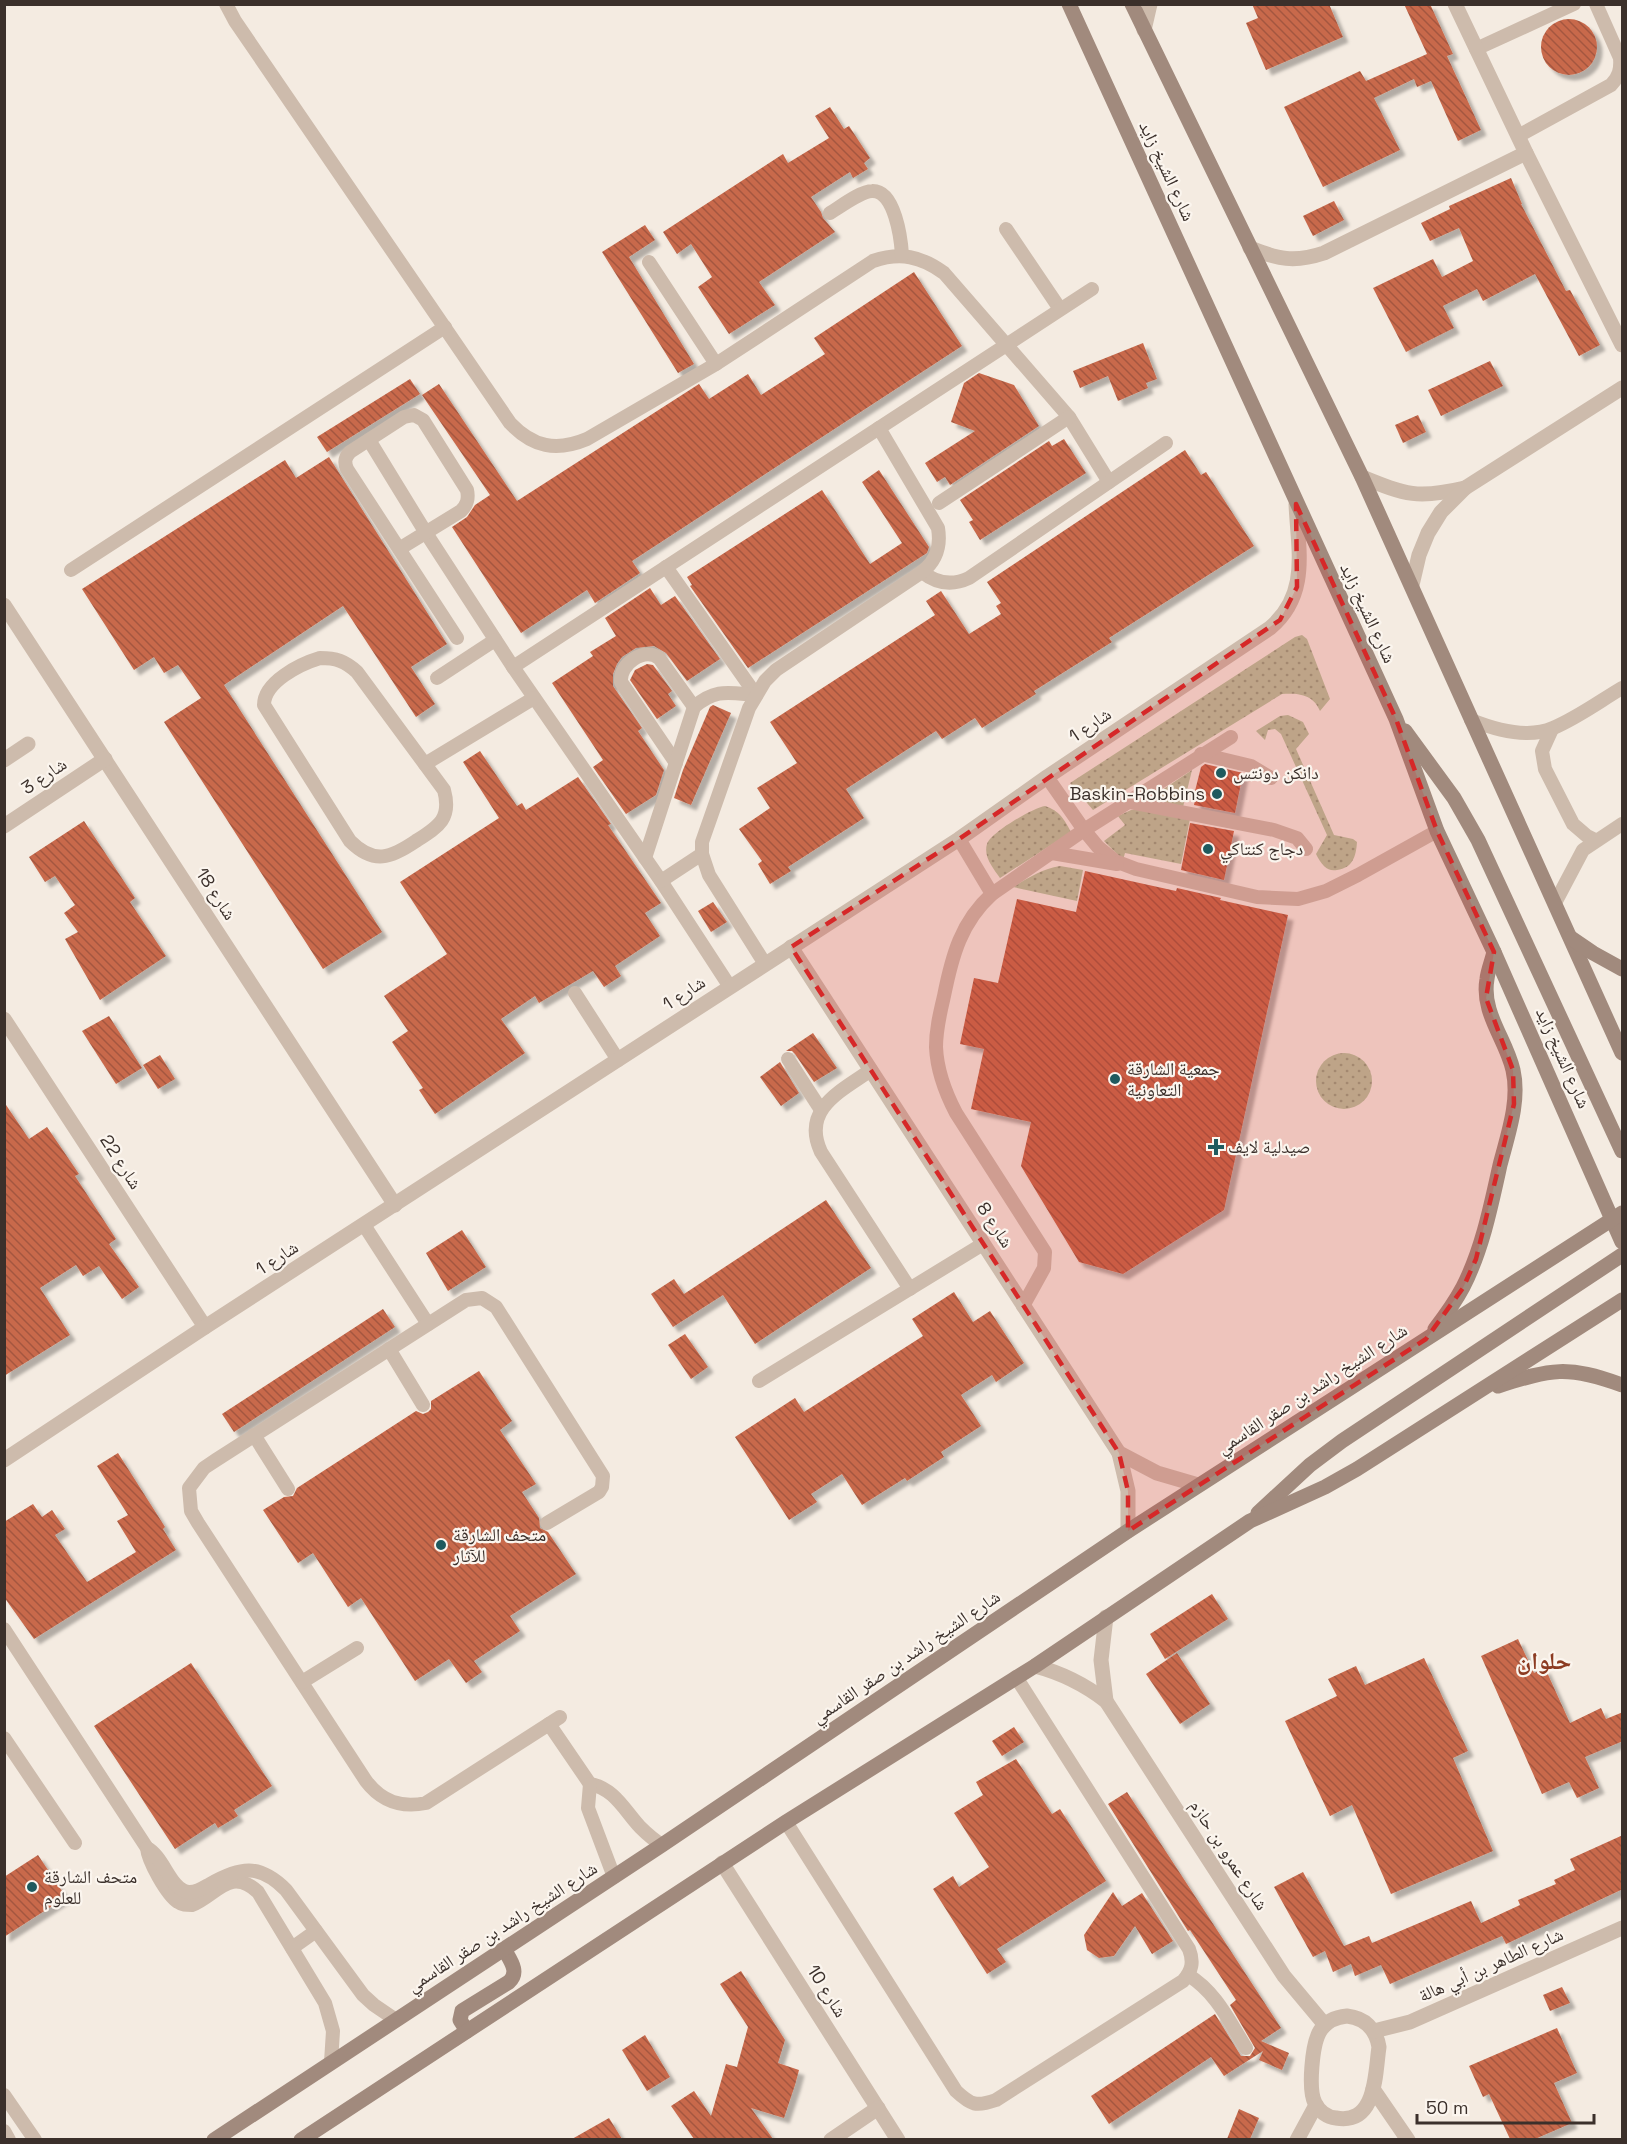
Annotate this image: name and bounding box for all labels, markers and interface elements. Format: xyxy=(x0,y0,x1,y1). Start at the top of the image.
street label: شارع الشيخ زايد xyxy=(1133,117,1201,225)
street label: شارع الشيخ زايد xyxy=(1334,559,1402,667)
street label: شارع 1 xyxy=(1064,702,1115,747)
street label: شارع 3 xyxy=(17,752,71,799)
place label: دانكن دونتس xyxy=(1233,761,1319,784)
marker: دانكن دونتس xyxy=(1214,766,1228,780)
place label: Baskin-Robbins xyxy=(1069,782,1205,805)
marker: Baskin-Robbins xyxy=(1210,787,1224,801)
place label: دجاج كنتاكي xyxy=(1220,837,1303,864)
marker: دجاج كنتاكي xyxy=(1201,842,1215,856)
street label: شارع 18 xyxy=(191,863,242,924)
street label: شارع 1 xyxy=(658,970,709,1015)
street label: شارع الشيخ زايد xyxy=(1530,1004,1596,1112)
place label: جمعية الشارقة التعاونية xyxy=(1127,1057,1220,1101)
marker: جمعية الشارقة التعاونية xyxy=(1108,1072,1122,1086)
street label: شارع 22 xyxy=(95,1130,148,1193)
place label: صيدلية لايف xyxy=(1228,1135,1310,1158)
marker: صيدلية لايف xyxy=(1209,1140,1223,1154)
street label: شارع 8 xyxy=(972,1197,1019,1252)
street label: شارع 1 xyxy=(251,1235,302,1280)
street label: شارع الشيخ راشد بن صقر القاسمي xyxy=(1212,1318,1413,1462)
place label: متحف الشارقة للآثار xyxy=(452,1523,546,1567)
marker: متحف الشارقة للآثار xyxy=(434,1538,448,1552)
street label: شارع الشيخ راشد بن صقر القاسمي xyxy=(807,1585,1006,1731)
district label: حلوان xyxy=(1517,1645,1571,1676)
street label: شارع عمرو بن حازم xyxy=(1184,1795,1274,1915)
street label: شارع الشيخ راشد بن صقر القاسمي xyxy=(402,1856,603,2000)
place label: متحف الشارقة للعلوم xyxy=(44,1865,137,1910)
marker: متحف الشارقة للعلوم xyxy=(25,1880,39,1894)
street label: شارع الطاهر بن أبي هالة xyxy=(1415,1922,1568,2010)
street label: شارع 10 xyxy=(802,1960,853,2021)
scale bar xyxy=(1417,2087,1594,2125)
text: 50 m xyxy=(1426,2096,1468,2119)

